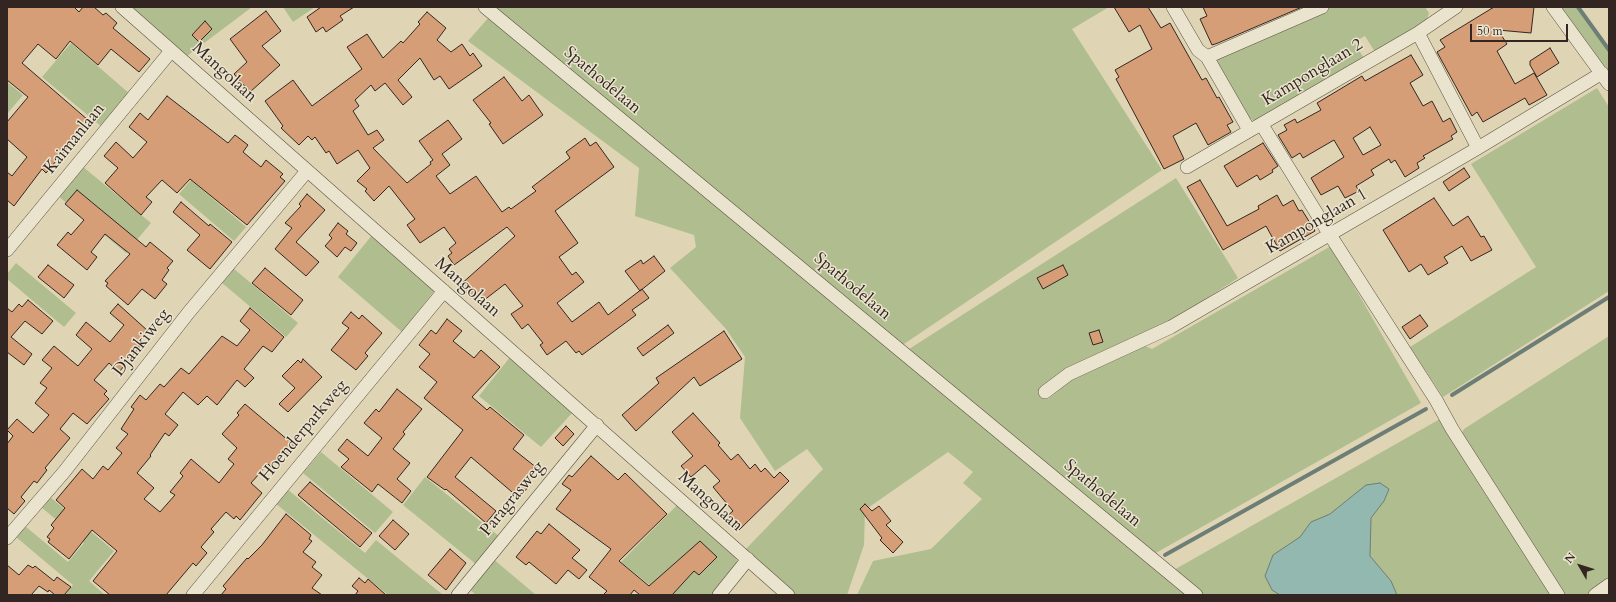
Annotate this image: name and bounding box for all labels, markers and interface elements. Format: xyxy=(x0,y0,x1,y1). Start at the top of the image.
scale bar xyxy=(1472,16,1570,42)
text: 50 m xyxy=(1477,23,1503,39)
street label: Kamponglaan 2 xyxy=(1259,35,1367,111)
street label: Mangolaan xyxy=(187,39,261,107)
street label: Spathodelaan xyxy=(559,43,645,119)
street label: Kaimanlaan xyxy=(40,100,110,178)
street label: Kamponglaan 1 xyxy=(1263,185,1371,259)
street label: Spathodelaan xyxy=(809,249,895,325)
street label: Mangolaan xyxy=(430,254,504,322)
street label: Djankiweg xyxy=(109,305,175,381)
street label: Hoenderparkweg xyxy=(256,376,352,486)
street label: Spathodelaan xyxy=(1059,456,1145,532)
street label: Paragrasweg xyxy=(477,457,549,541)
street label: Mangolaan xyxy=(673,468,747,536)
north arrow xyxy=(1560,546,1600,586)
text: N xyxy=(1561,550,1579,567)

